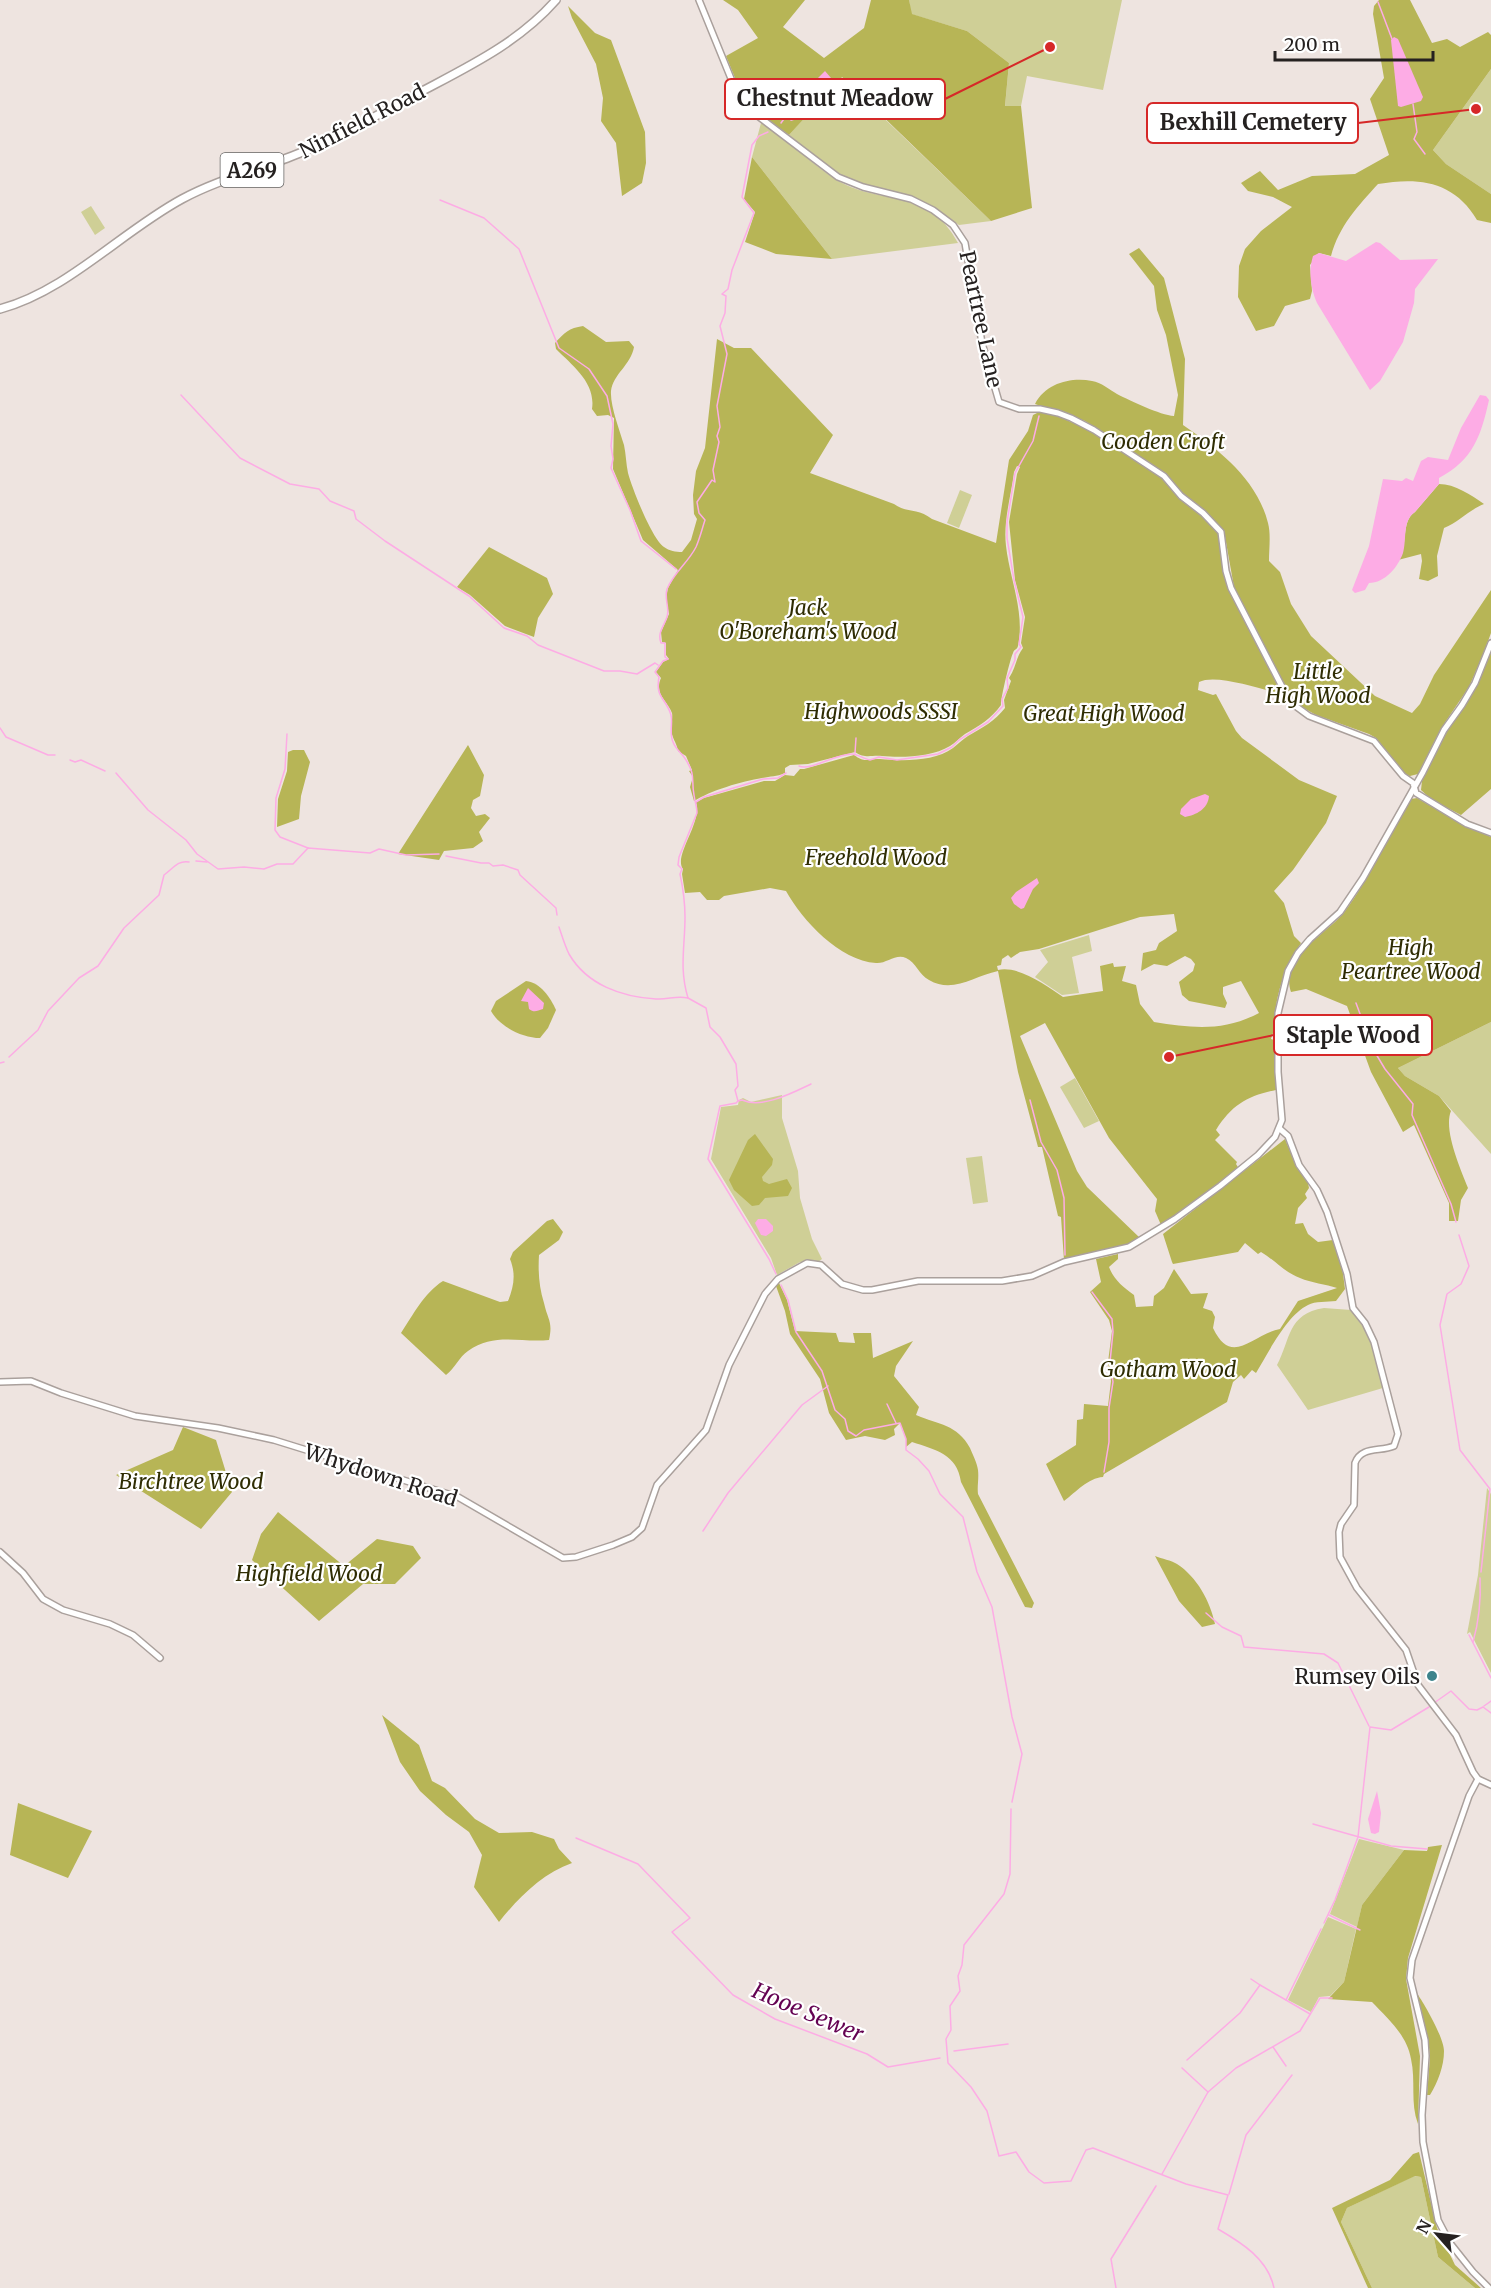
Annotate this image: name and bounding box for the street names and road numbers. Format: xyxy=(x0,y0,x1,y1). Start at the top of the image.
street label: Ninfield Road xyxy=(295,78,430,164)
road number: A269 xyxy=(220,153,284,187)
street label: Peartree Lane xyxy=(953,248,1009,390)
street label: Whydown Road xyxy=(300,1437,461,1513)

